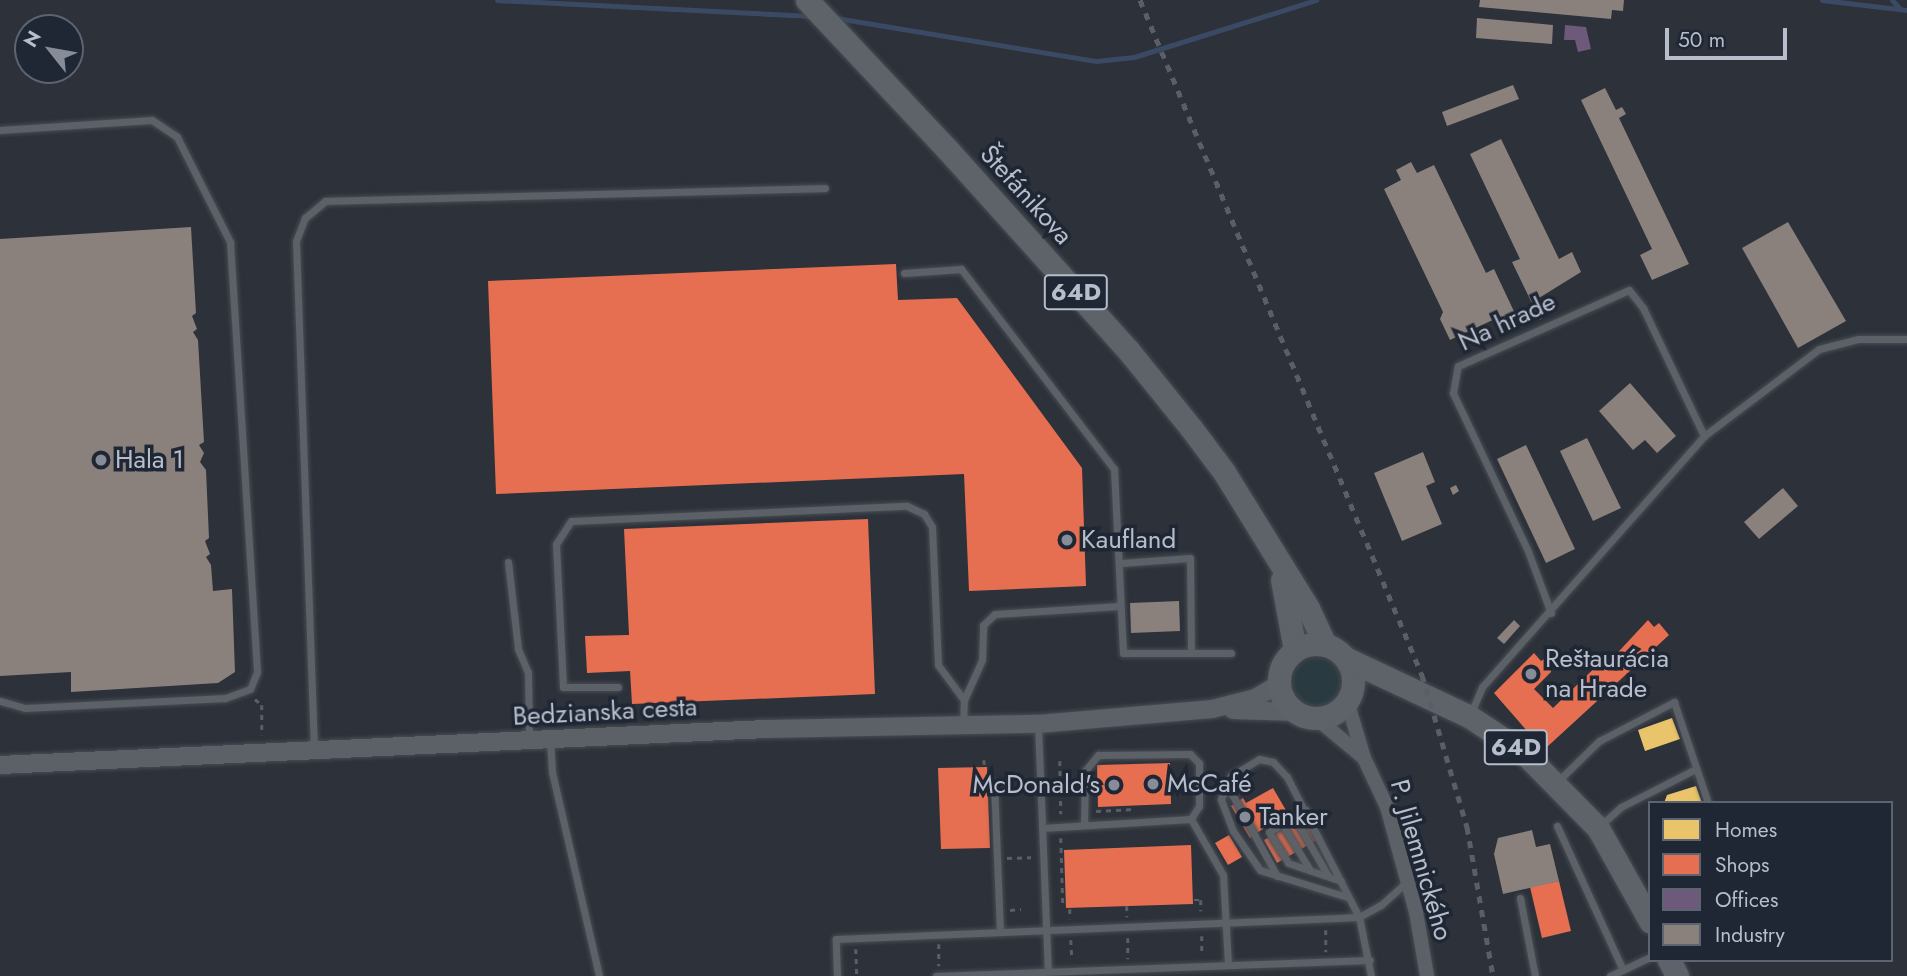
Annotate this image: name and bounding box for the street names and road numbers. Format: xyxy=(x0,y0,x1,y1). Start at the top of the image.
street label: Štefánikova xyxy=(973,139,1079,251)
road number: 64D xyxy=(1043,272,1109,312)
street label: Na hrade xyxy=(1453,286,1561,358)
street label: Bedzianska cesta xyxy=(512,692,698,732)
road number: 64D xyxy=(1483,726,1549,768)
street label: P. Jilemnického xyxy=(1383,776,1459,944)

